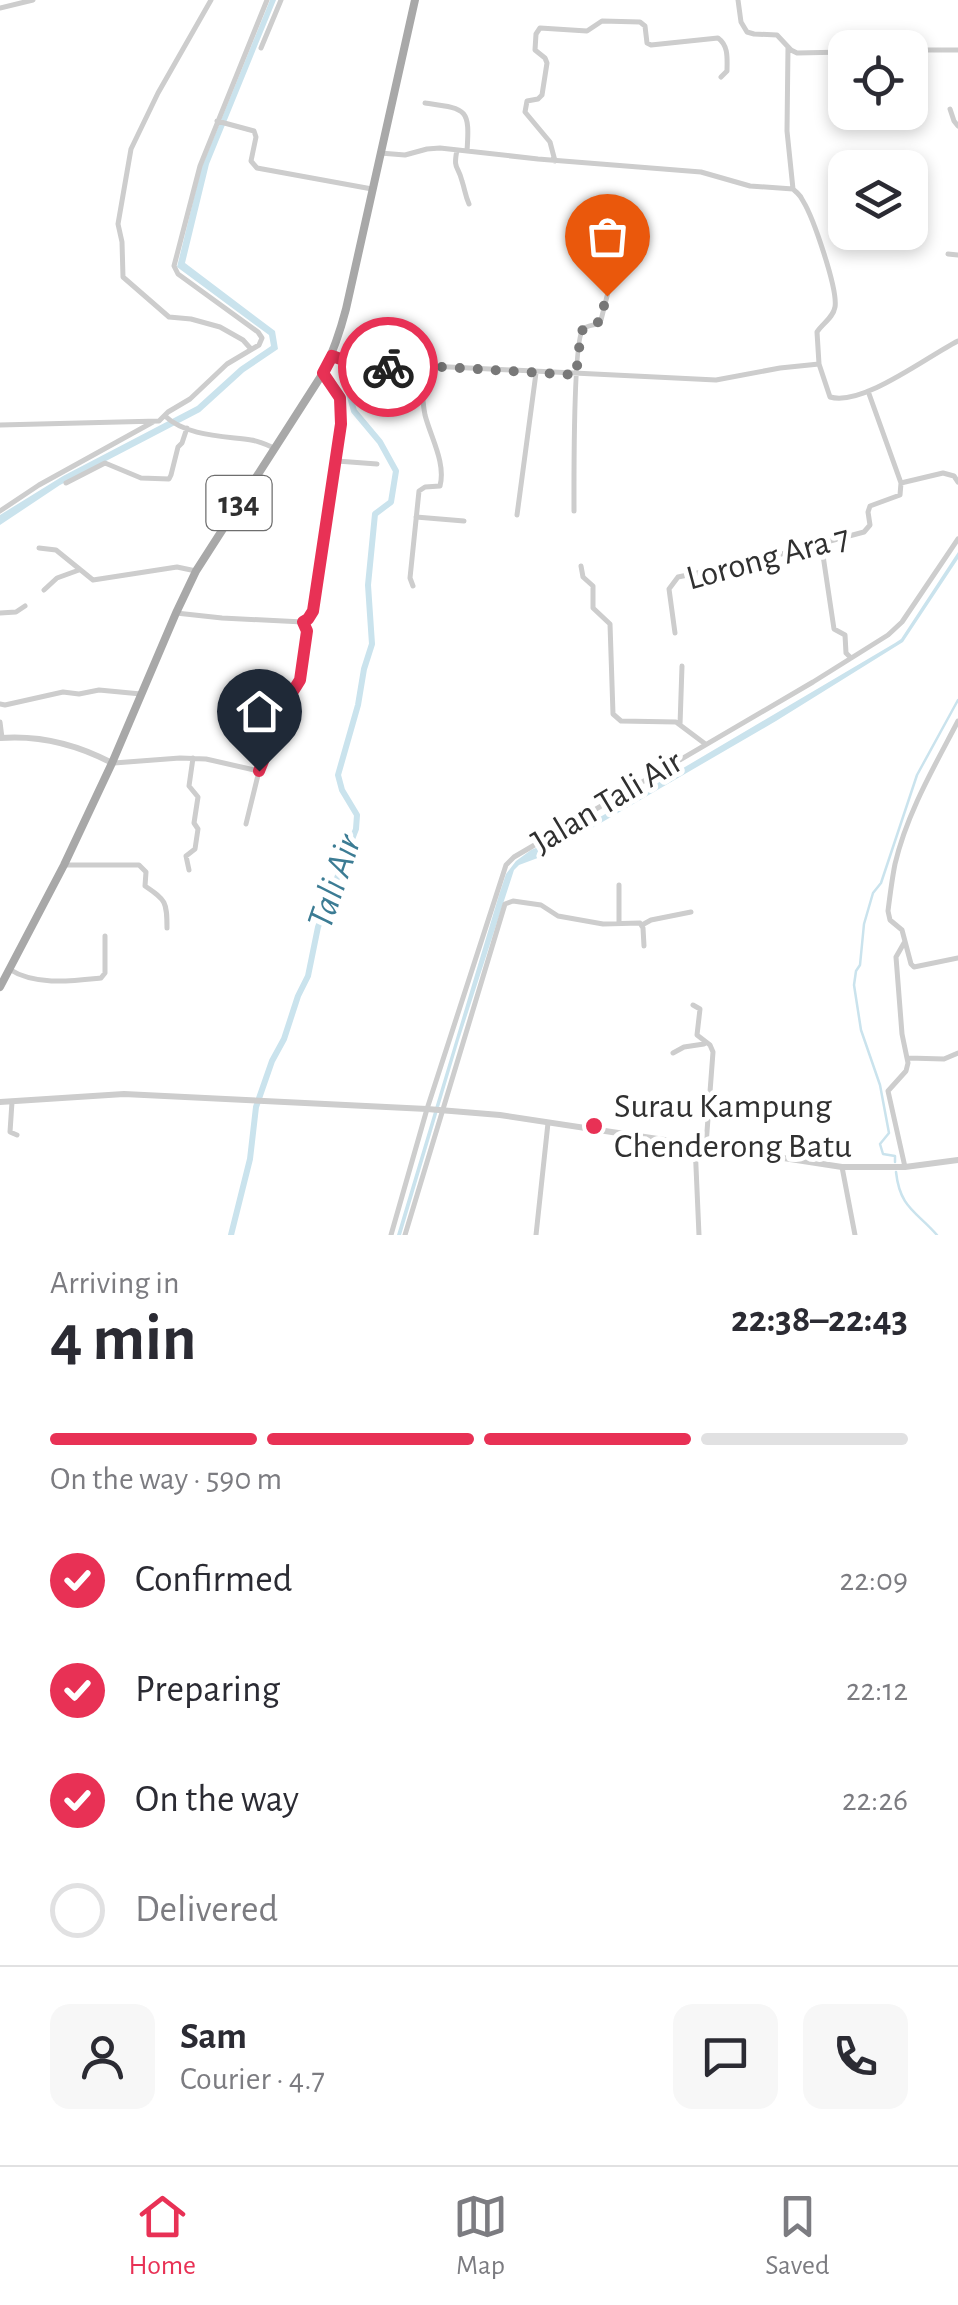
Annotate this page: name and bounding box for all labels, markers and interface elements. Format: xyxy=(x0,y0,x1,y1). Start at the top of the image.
map controls xyxy=(828,30,928,250)
button: locate xyxy=(828,30,928,130)
button: layers xyxy=(828,150,928,250)
pin xyxy=(565,194,650,297)
icon: bag xyxy=(580,209,635,264)
courier xyxy=(338,317,438,417)
icon: bike xyxy=(361,340,416,395)
road number: 134 xyxy=(206,476,272,530)
street label: Lorong Ara 7 xyxy=(683,519,853,597)
pin xyxy=(217,669,302,772)
icon: home xyxy=(232,684,287,739)
street label: Jalan Tali Air xyxy=(526,743,689,860)
water label: Tali Air xyxy=(301,829,369,934)
place label: Surau Kampung Chenderong Batu xyxy=(614,1089,852,1164)
marker: Surau Kampung Chenderong Batu xyxy=(583,1115,605,1137)
text: Arriving in xyxy=(50,1267,179,1299)
text: 22:38–22:43 xyxy=(731,1301,908,1339)
text: 4 min xyxy=(50,1307,196,1372)
text: On the way · 590 m xyxy=(50,1463,282,1495)
icon: check xyxy=(50,1553,105,1608)
text: Confirmed xyxy=(135,1561,292,1599)
text: 22:09 xyxy=(840,1564,908,1596)
icon: check xyxy=(50,1663,105,1718)
text: Preparing xyxy=(135,1671,280,1709)
text: 22:12 xyxy=(846,1674,908,1706)
icon: check xyxy=(50,1773,105,1828)
text: On the way xyxy=(135,1781,299,1819)
text: 22:26 xyxy=(842,1784,908,1816)
text: Delivered xyxy=(135,1891,278,1929)
button: person xyxy=(50,2004,155,2109)
button: chat xyxy=(673,2004,778,2109)
button: phone xyxy=(803,2004,908,2109)
text: Sam xyxy=(180,2018,247,2056)
text: Courier · 4.7 xyxy=(180,2063,325,2095)
tab: Home xyxy=(129,2189,196,2283)
tab: Map xyxy=(453,2189,508,2283)
tab: Saved xyxy=(765,2189,829,2283)

